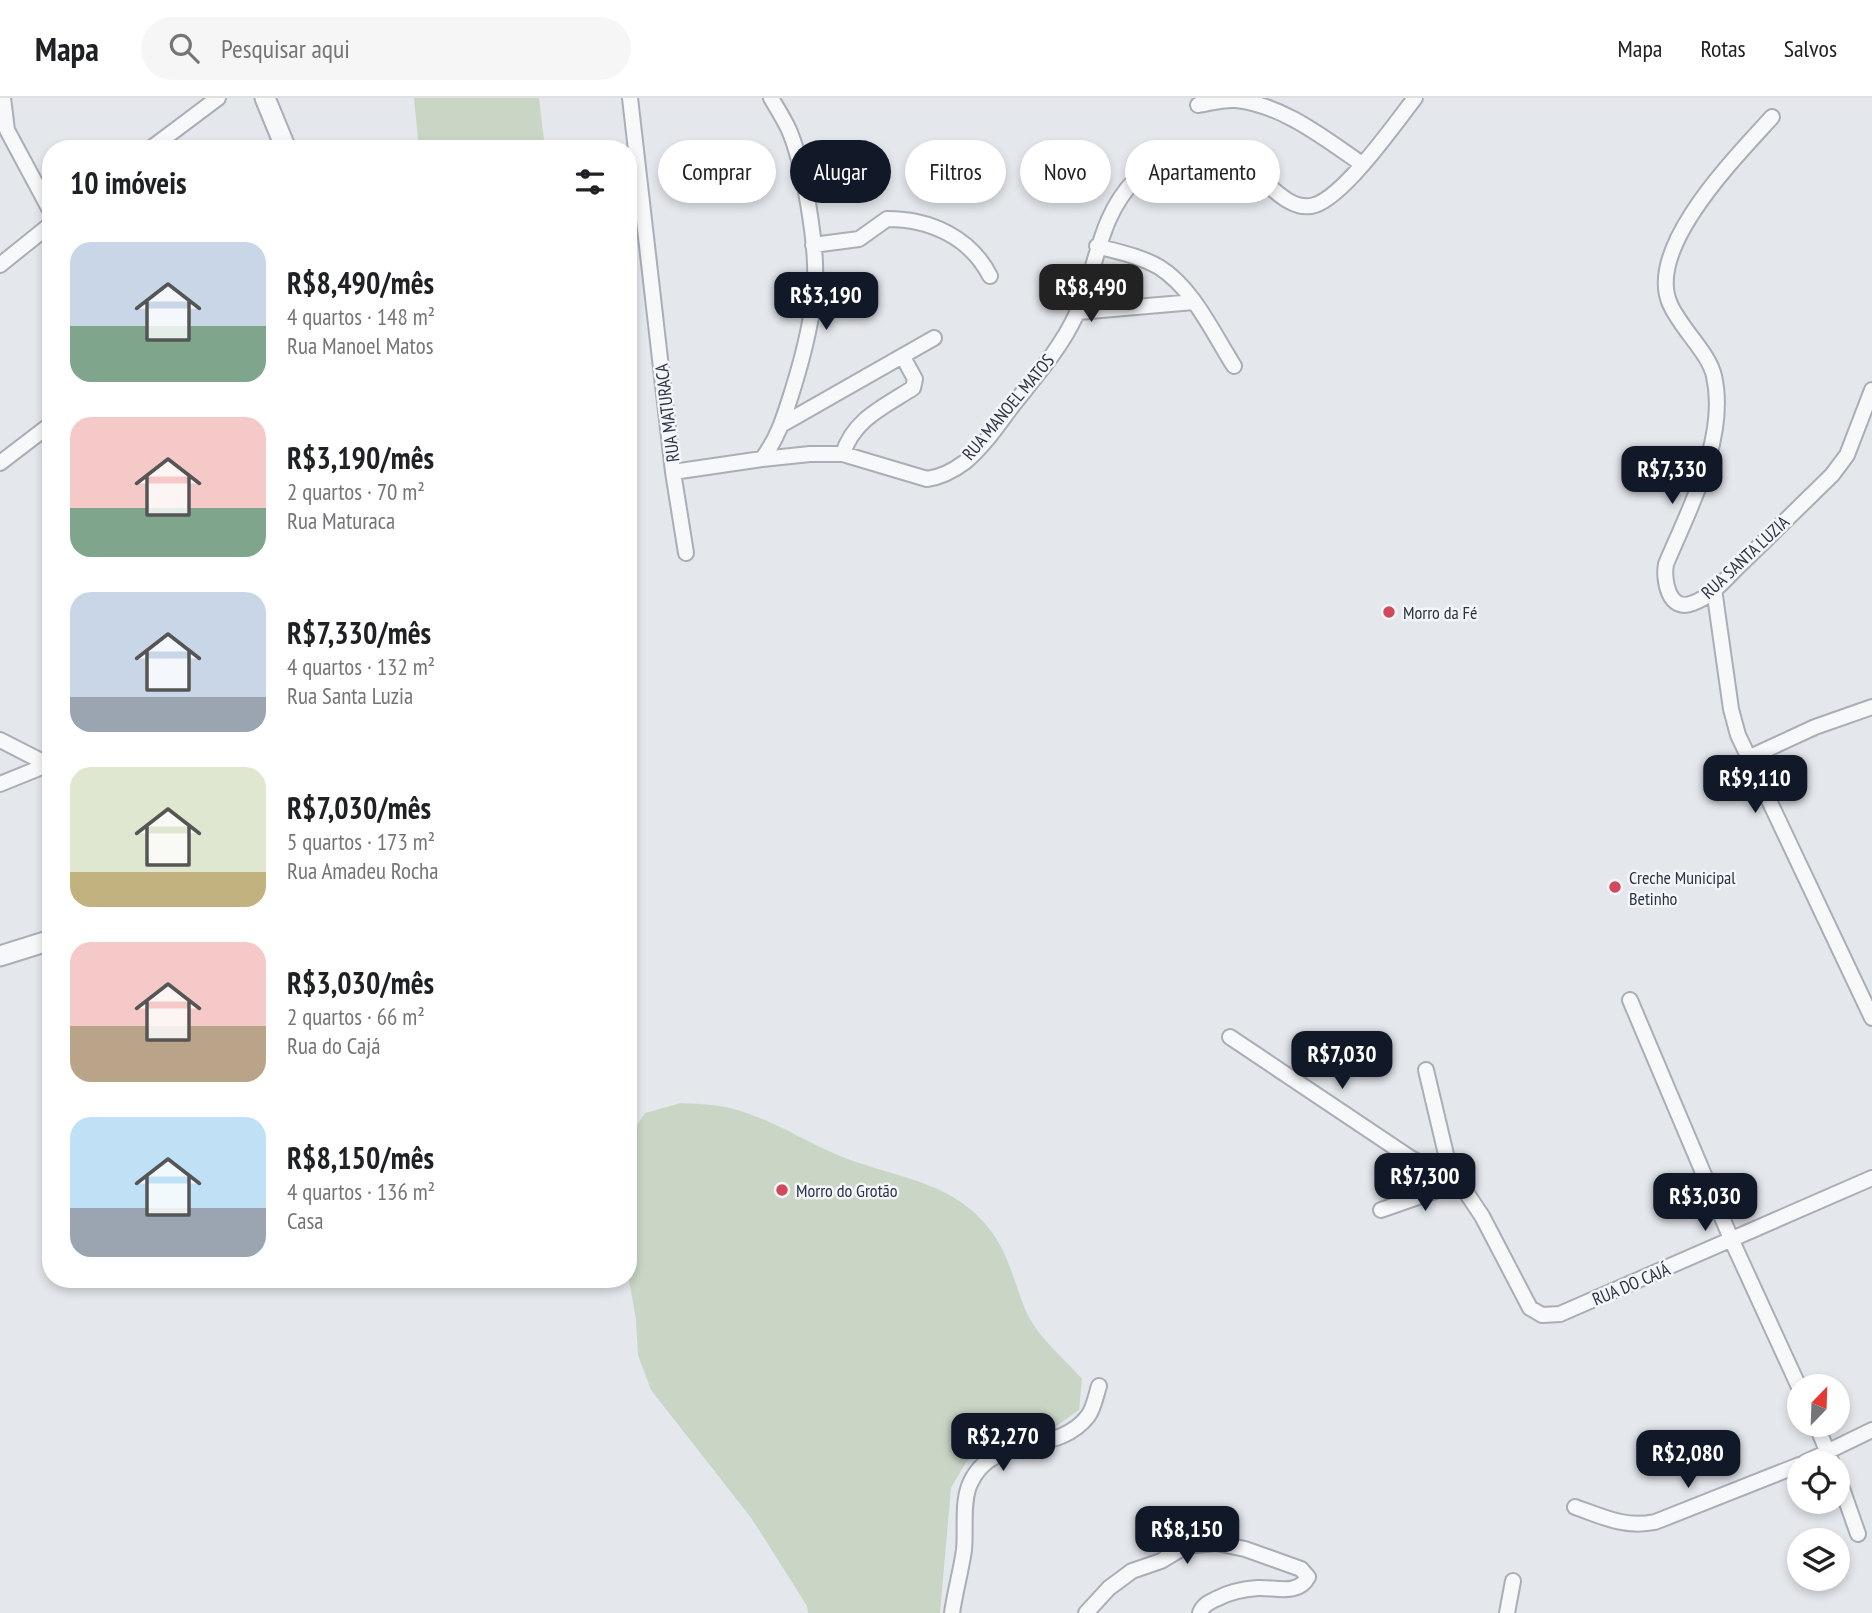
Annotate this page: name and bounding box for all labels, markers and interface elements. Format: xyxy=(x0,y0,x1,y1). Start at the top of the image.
search box xyxy=(141,17,631,80)
text: Mapa xyxy=(35,27,99,70)
icon: search xyxy=(165,29,203,67)
text: Pesquisar aqui xyxy=(221,32,350,65)
text: Mapa xyxy=(1618,33,1662,64)
text: Rotas xyxy=(1700,33,1746,64)
text: Salvos xyxy=(1784,33,1837,64)
chip: Comprar xyxy=(658,140,776,203)
chip: Alugar xyxy=(790,140,891,203)
chip: Filtros xyxy=(905,140,1006,203)
chip: Novo xyxy=(1020,140,1111,203)
chip: Apartamento xyxy=(1125,140,1280,203)
text: 10 imóveis xyxy=(70,163,186,202)
icon: filters xyxy=(571,163,609,201)
text: R$8,490/mês xyxy=(287,263,434,302)
pin: R$8,490 xyxy=(1026,264,1156,324)
icon: home xyxy=(126,270,210,354)
pin: R$3,190 xyxy=(761,272,891,332)
text: R$8,490 xyxy=(1055,272,1127,301)
text: R$3,190 xyxy=(790,280,862,309)
text: 4 quartos · 148 m² xyxy=(287,302,435,331)
text: Rua Manoel Matos xyxy=(287,331,433,360)
street label: RUA MANOEL MATOS xyxy=(957,349,1059,465)
street label: RUA MATURACA xyxy=(650,362,684,463)
text: R$3,190/mês xyxy=(287,438,434,477)
icon: home xyxy=(126,445,210,529)
pin: R$7,330 xyxy=(1607,446,1737,506)
text: R$7,330 xyxy=(1637,454,1707,483)
text: 2 quartos · 70 m² xyxy=(287,477,425,506)
text: Rua Maturaca xyxy=(287,506,395,535)
street label: RUA SANTA LUZIA xyxy=(1696,510,1794,604)
place label: Morro da Fé xyxy=(1403,601,1477,624)
marker: Morro da Fé xyxy=(1381,604,1397,620)
text: R$7,330/mês xyxy=(287,613,431,652)
icon: home xyxy=(126,620,210,704)
text: 4 quartos · 132 m² xyxy=(287,652,435,681)
text: Rua Santa Luzia xyxy=(287,681,413,710)
pin: R$9,110 xyxy=(1690,756,1820,815)
text: R$9,110 xyxy=(1719,763,1791,792)
text: R$7,030/mês xyxy=(287,788,431,827)
icon: home xyxy=(126,795,210,879)
text: 5 quartos · 173 m² xyxy=(287,827,435,856)
text: Rua Amadeu Rocha xyxy=(287,856,438,885)
place label: Creche Municipal Betinho xyxy=(1629,866,1736,910)
marker: Creche Municipal Betinho xyxy=(1607,879,1623,895)
text: R$3,030/mês xyxy=(287,963,434,1002)
icon: home xyxy=(126,970,210,1054)
text: 2 quartos · 66 m² xyxy=(287,1002,425,1031)
text: Rua do Cajá xyxy=(287,1031,380,1060)
pin: R$7,030 xyxy=(1277,1032,1407,1091)
text: R$7,030 xyxy=(1307,1039,1377,1068)
text: R$8,150/mês xyxy=(287,1138,434,1177)
icon: home xyxy=(126,1145,210,1229)
pin: R$7,300 xyxy=(1360,1154,1490,1213)
text: R$7,300 xyxy=(1390,1161,1460,1190)
pin: R$3,030 xyxy=(1640,1174,1770,1233)
text: 4 quartos · 136 m² xyxy=(287,1177,435,1206)
place label: Morro do Grotão xyxy=(796,1179,898,1202)
text: R$3,030 xyxy=(1669,1181,1741,1210)
marker: Morro do Grotão xyxy=(774,1182,790,1198)
text: Casa xyxy=(287,1206,323,1235)
street label: RUA DO CAJÁ xyxy=(1589,1257,1674,1311)
north arrow xyxy=(1787,1374,1850,1437)
map controls xyxy=(1787,1374,1850,1591)
pin: R$2,270 xyxy=(938,1414,1068,1473)
text: R$2,270 xyxy=(967,1421,1039,1450)
pin: R$2,080 xyxy=(1623,1430,1753,1490)
text: R$2,080 xyxy=(1652,1438,1724,1467)
button: locate xyxy=(1787,1451,1850,1514)
pin: R$8,150 xyxy=(1122,1506,1252,1566)
text: R$8,150 xyxy=(1151,1514,1223,1543)
button: layers xyxy=(1787,1528,1850,1591)

